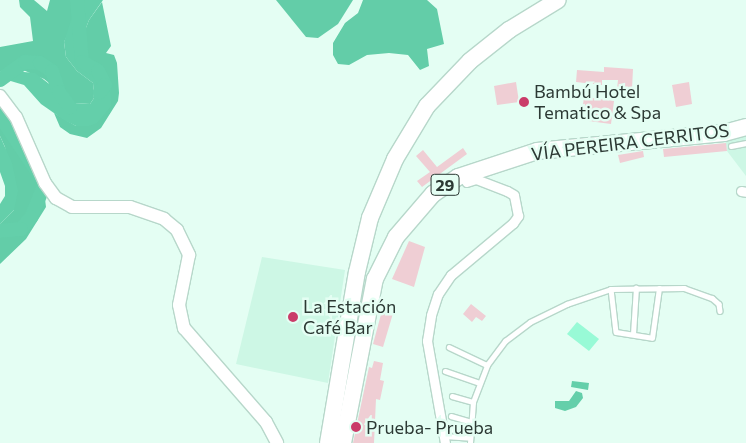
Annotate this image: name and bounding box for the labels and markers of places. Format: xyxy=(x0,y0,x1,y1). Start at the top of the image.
place label: Bambú Hotel Tematico & Spa xyxy=(534,81,661,124)
marker: Bambú Hotel Tematico & Spa xyxy=(518,96,530,108)
place label: La Estación Café Bar xyxy=(303,296,396,338)
marker: La Estación Café Bar xyxy=(287,311,299,323)
place label: Prueba- Prueba xyxy=(366,416,493,438)
marker: Prueba- Prueba xyxy=(350,421,362,433)

